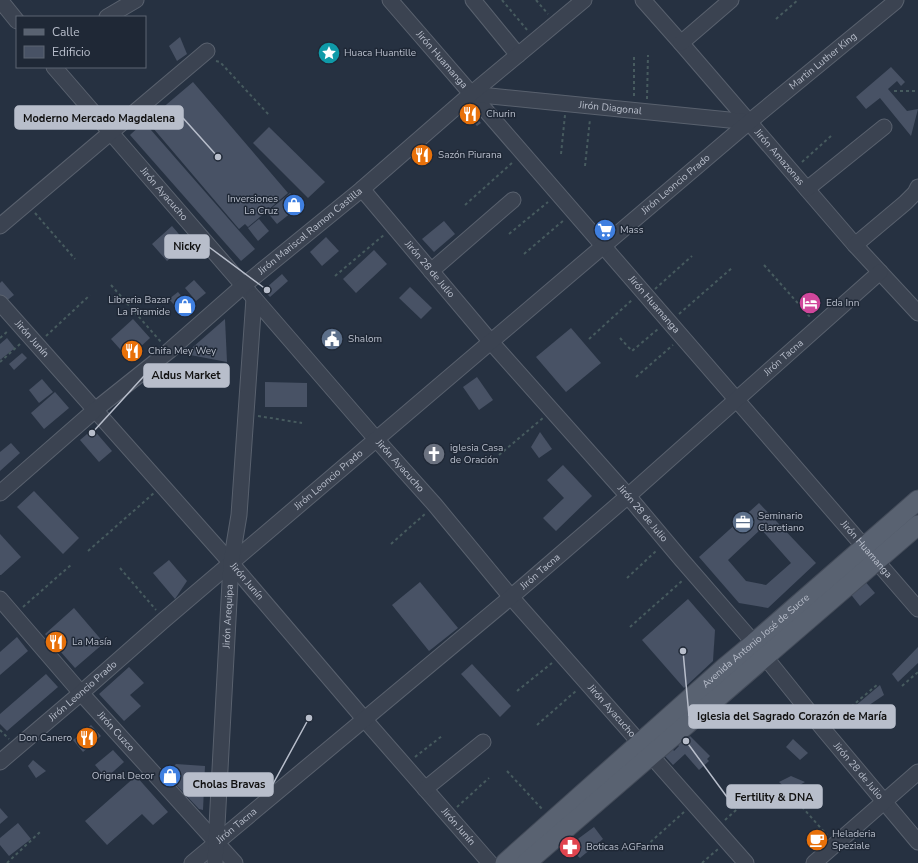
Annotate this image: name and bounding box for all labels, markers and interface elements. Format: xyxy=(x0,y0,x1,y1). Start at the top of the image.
legend xyxy=(16,16,146,68)
text: Calle xyxy=(52,24,80,40)
street label: Jirón Huamanga xyxy=(412,27,471,92)
street label: Martin Luther King xyxy=(786,29,860,93)
place icon: Huaca Huantille xyxy=(316,40,342,66)
text: Edificio xyxy=(52,44,91,60)
place label: Huaca Huantille xyxy=(344,46,416,60)
street label: Jirón Diagonal xyxy=(577,98,643,118)
restaurant icon: Churin xyxy=(457,101,483,127)
callout: Moderno Mercado Magdalena xyxy=(15,106,183,129)
place label: Churin xyxy=(486,107,516,121)
text: Moderno Mercado Magdalena xyxy=(23,111,175,126)
street label: Jirón Amazonas xyxy=(750,125,808,188)
restaurant icon: Sazón Piurana xyxy=(409,142,435,168)
place label: Sazón Piurana xyxy=(438,148,502,162)
street label: Jirón Leoncio Prado xyxy=(638,151,714,218)
street label: Jirón Ayacucho xyxy=(136,164,191,224)
street label: Jirón Mariscal Ramon Castilla xyxy=(254,184,365,279)
place label: Inversiones La Cruz xyxy=(227,192,278,218)
shop icon: Inversiones La Cruz xyxy=(281,192,307,218)
supermarket icon: Mass xyxy=(592,217,618,243)
place label: Mass xyxy=(620,223,644,237)
callout: Nicky xyxy=(165,235,209,258)
street label: Jirón 28 de Julio xyxy=(401,237,458,301)
text: Nicky xyxy=(173,239,201,254)
street label: Jirón Huamanga xyxy=(624,272,683,336)
hotel icon: Eda Inn xyxy=(797,290,823,316)
place label: Libreria Bazar La Piramide xyxy=(108,293,170,319)
shop icon: Libreria Bazar La Piramide xyxy=(172,293,198,319)
place label: Eda Inn xyxy=(826,296,859,310)
street label: Jirón Junín xyxy=(11,316,52,361)
public building icon: Shalom xyxy=(319,326,345,352)
place label: Shalom xyxy=(348,332,382,346)
street label: Jirón Tacna xyxy=(760,336,807,380)
restaurant icon: Chifa Mey Wey xyxy=(119,338,145,364)
place label: Chifa Mey Wey xyxy=(148,344,217,358)
callout: Aldus Market xyxy=(144,364,229,387)
text: Aldus Market xyxy=(152,368,221,383)
street label: Jirón Ayacucho xyxy=(372,436,428,496)
church icon: iglesia Casa de Oración xyxy=(421,441,447,467)
place label: iglesia Casa de Oración xyxy=(450,441,503,467)
street label: Jirón Leoncio Prado xyxy=(290,446,366,514)
street label: Jirón 28 de Julio xyxy=(614,481,671,545)
office icon: Seminario Claretiano xyxy=(730,509,756,535)
place label: Seminario Claretiano xyxy=(758,509,805,535)
street label: Jirón Huamanga xyxy=(837,517,895,581)
street label: Jirón Tacna xyxy=(516,550,563,594)
street label: Jirón Junín xyxy=(226,559,267,603)
street label: Jirón Arequipa xyxy=(219,584,237,650)
street label: Avenida Antonio José de Sucre xyxy=(699,591,813,691)
restaurant icon: La Masía xyxy=(43,629,69,655)
place label: La Masía xyxy=(72,635,112,649)
street label: Jirón Leoncio Prado xyxy=(45,657,120,725)
street label: Jirón Ayacucho xyxy=(584,681,639,741)
callout: Iglesia del Sagrado Corazón de María xyxy=(689,705,895,728)
street label: Jirón Cuzco xyxy=(93,708,138,755)
text: Iglesia del Sagrado Corazón de María xyxy=(697,709,887,724)
restaurant icon: Don Canero xyxy=(74,725,100,751)
place label: Don Canero xyxy=(19,731,72,745)
street label: Jirón 28 de Julio xyxy=(830,739,887,803)
shop icon: Orignal Decor xyxy=(157,763,183,789)
place label: Orignal Decor xyxy=(92,769,154,783)
callout: Cholas Bravas xyxy=(184,773,273,796)
text: Cholas Bravas xyxy=(193,777,265,792)
callout: Fertility & DNA xyxy=(727,785,822,808)
text: Fertility & DNA xyxy=(735,790,814,805)
street label: Jirón Junín xyxy=(437,804,479,848)
street label: Jirón Tacna xyxy=(212,805,260,848)
cafe icon: Heladeria Speziale xyxy=(804,827,830,853)
place label: Heladeria Speziale xyxy=(832,827,876,853)
pharmacy icon: Boticas AGFarma xyxy=(557,834,583,860)
place label: Boticas AGFarma xyxy=(586,840,664,854)

